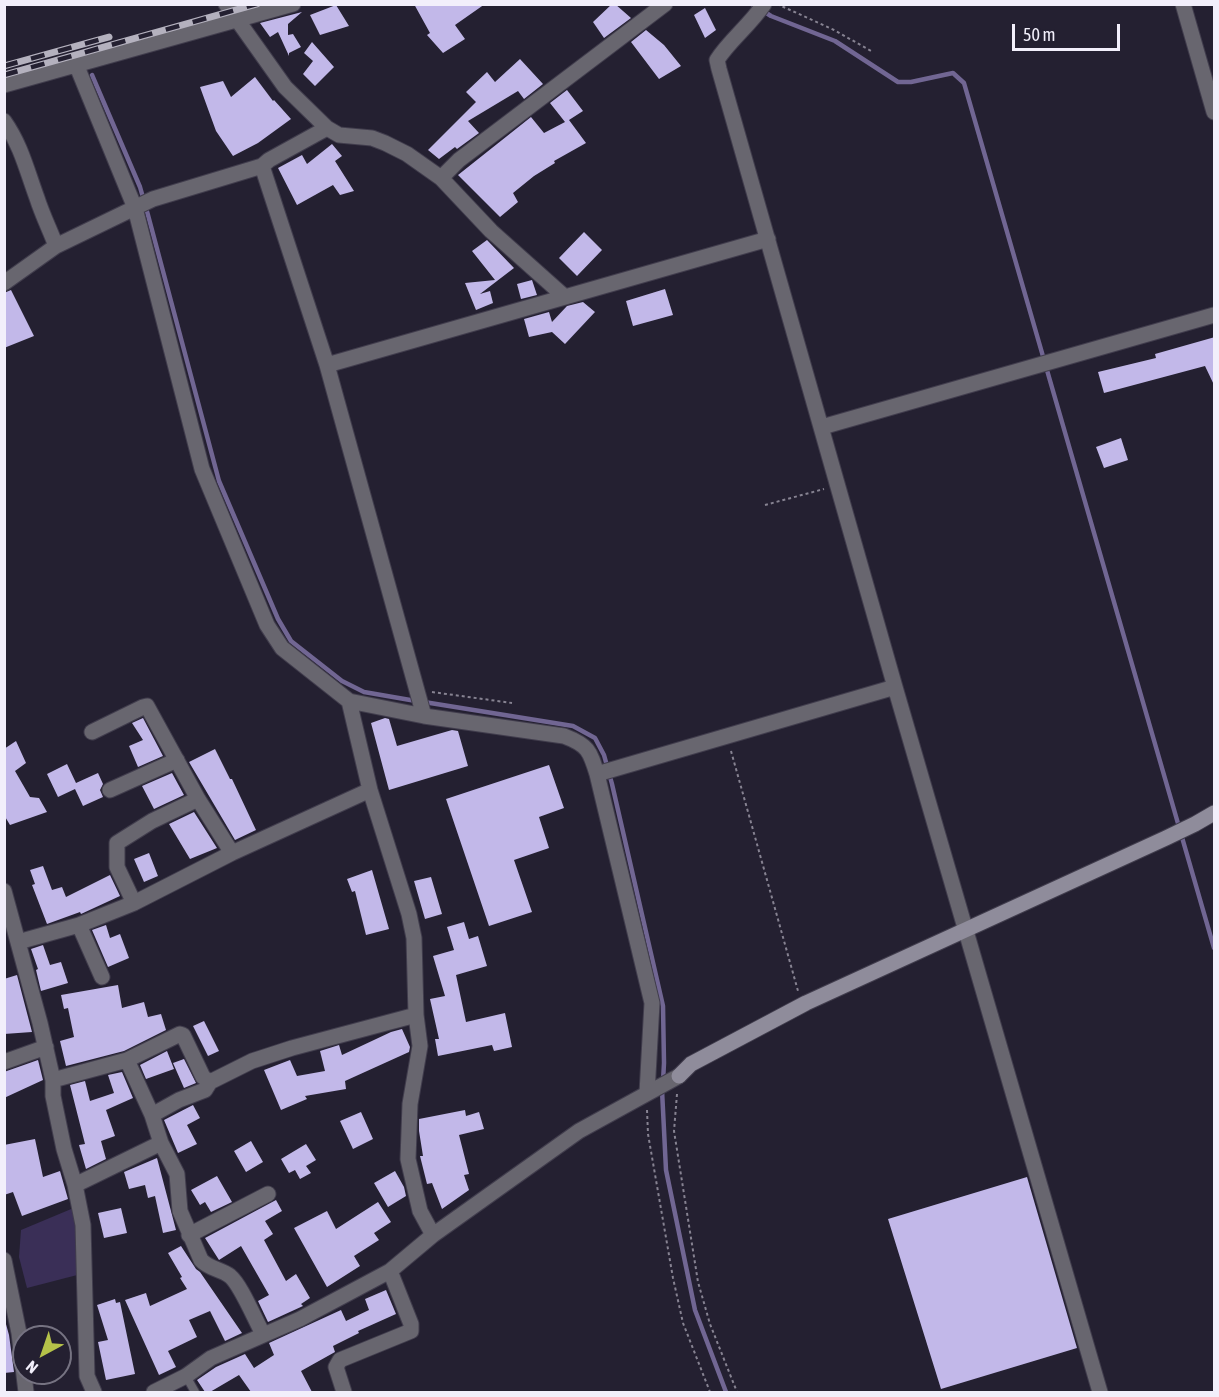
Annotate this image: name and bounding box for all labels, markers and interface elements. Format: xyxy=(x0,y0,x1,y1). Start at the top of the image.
scale bar xyxy=(1015,12,1123,50)
text: 50 m xyxy=(1023,24,1055,45)
north arrow xyxy=(12,1325,72,1385)
text: N xyxy=(22,1357,41,1377)

